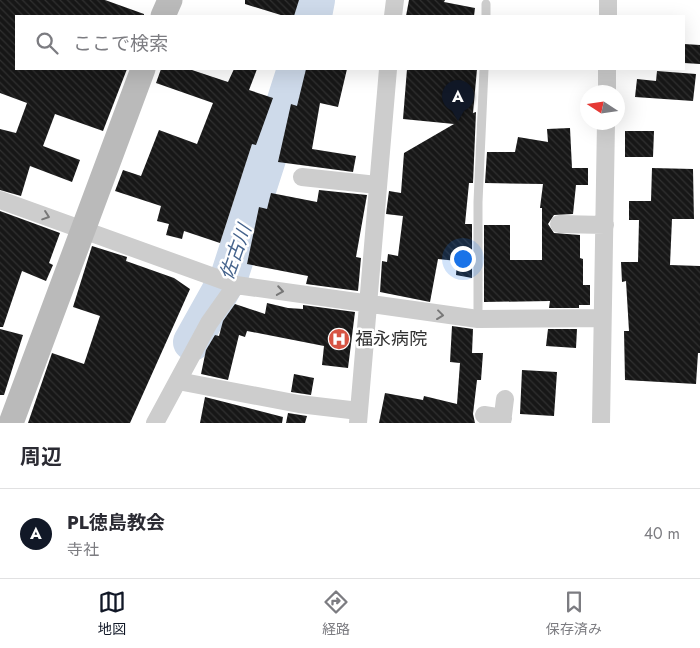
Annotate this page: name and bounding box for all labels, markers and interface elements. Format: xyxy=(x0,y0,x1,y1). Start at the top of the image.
search box xyxy=(15,15,685,70)
icon: search xyxy=(33,29,61,57)
text: ここで検索 xyxy=(73,30,168,57)
pin: A xyxy=(442,80,474,121)
north arrow xyxy=(580,85,625,130)
one-way arrow xyxy=(41,211,50,221)
water label: 佐古川 xyxy=(213,219,259,284)
your location xyxy=(450,246,476,272)
one-way arrow xyxy=(275,286,284,296)
one-way arrow xyxy=(436,309,445,319)
place label: 福永病院 xyxy=(355,326,427,352)
hospital icon: 福永病院 xyxy=(327,327,351,351)
text: 周辺 xyxy=(20,442,62,472)
text: PL徳島教会 xyxy=(67,509,165,536)
text: A xyxy=(30,522,42,545)
text: 40 m xyxy=(644,522,680,545)
text: 寺社 xyxy=(67,538,99,561)
tab: 地図 xyxy=(98,588,126,639)
tab: 経路 xyxy=(322,588,350,639)
tab: 保存済み xyxy=(546,588,602,639)

